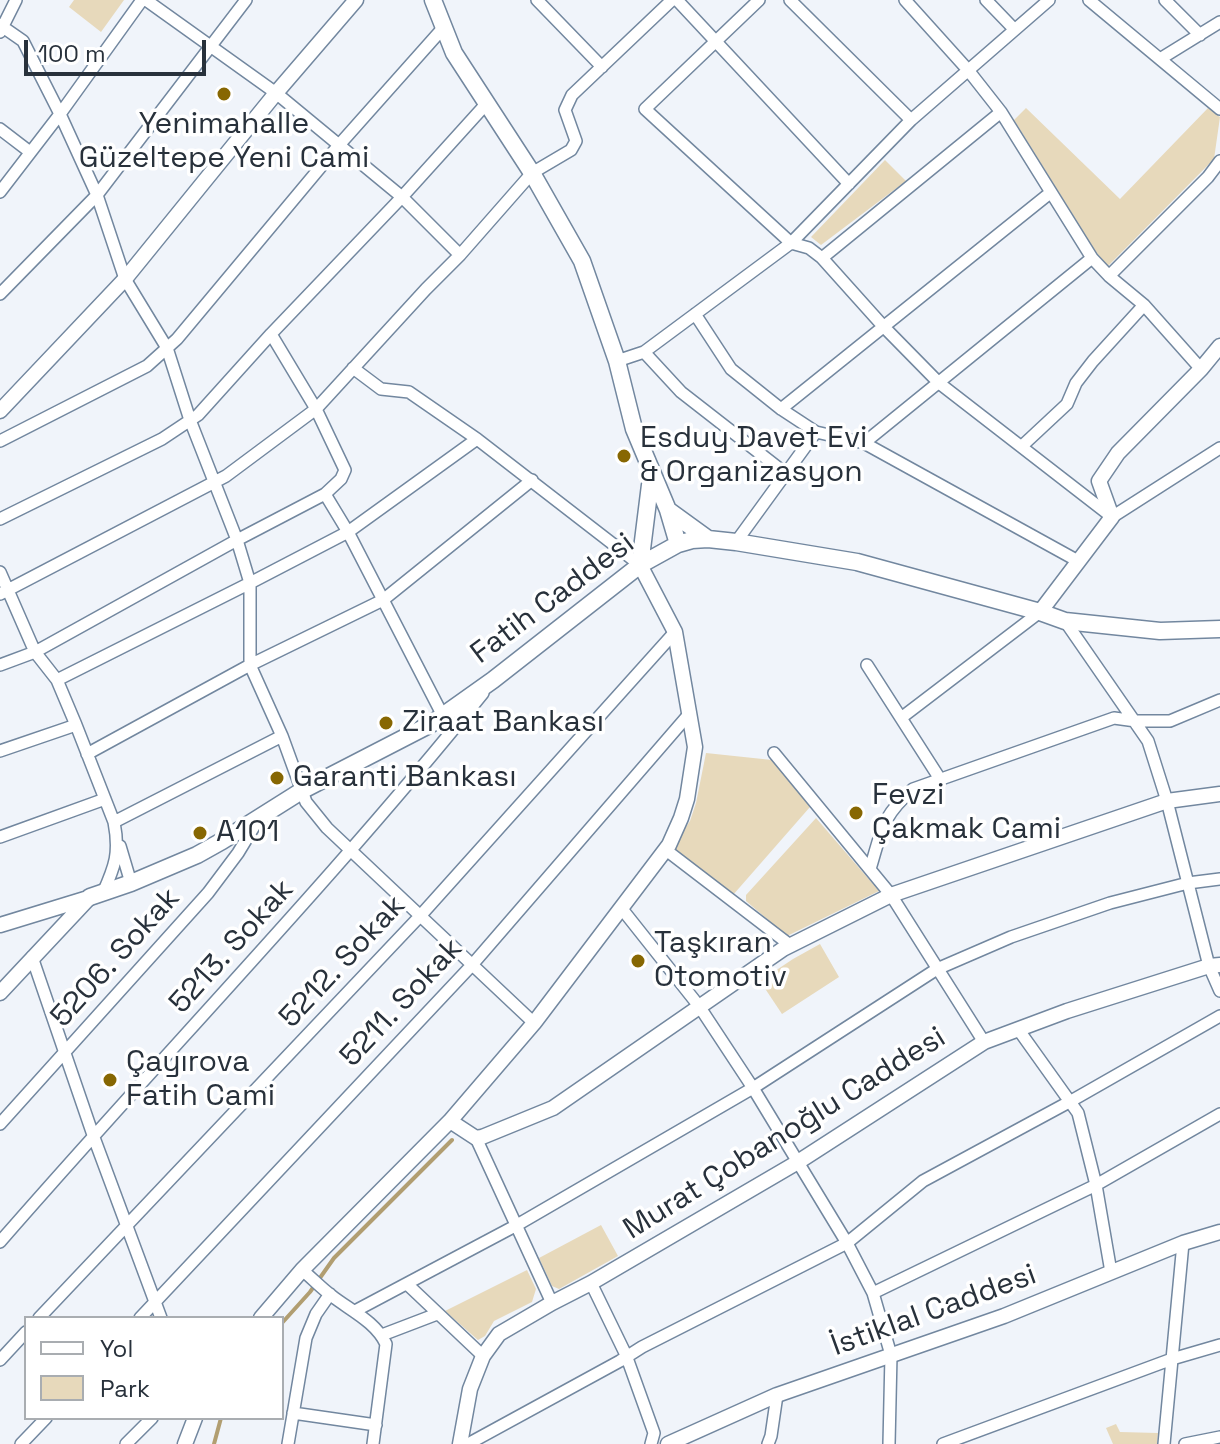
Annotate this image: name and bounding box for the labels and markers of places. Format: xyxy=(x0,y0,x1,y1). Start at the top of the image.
marker: Yenimahalle Güzeltepe Yeni Cami xyxy=(215,85,233,103)
place label: Yenimahalle Güzeltepe Yeni Cami xyxy=(79,107,369,178)
place label: Esduy Davet Evi & Organizasyon xyxy=(640,421,867,492)
marker: Esduy Davet Evi & Organizasyon xyxy=(615,447,633,465)
place label: Ziraat Bankası xyxy=(402,705,604,741)
marker: Ziraat Bankası xyxy=(377,714,395,732)
place label: Garanti Bankası xyxy=(293,760,516,796)
marker: Garanti Bankası xyxy=(268,769,286,787)
place label: Fevzi Çakmak Cami xyxy=(872,778,1061,848)
marker: Fevzi Çakmak Cami xyxy=(847,804,865,822)
place label: A101 xyxy=(216,815,279,851)
marker: A101 xyxy=(191,824,209,842)
place label: Taşkıran Otomotiv xyxy=(654,926,787,996)
marker: Taşkıran Otomotiv xyxy=(629,952,647,970)
place label: Çayırova Fatih Cami xyxy=(126,1045,275,1116)
marker: Çayırova Fatih Cami xyxy=(101,1071,119,1089)

